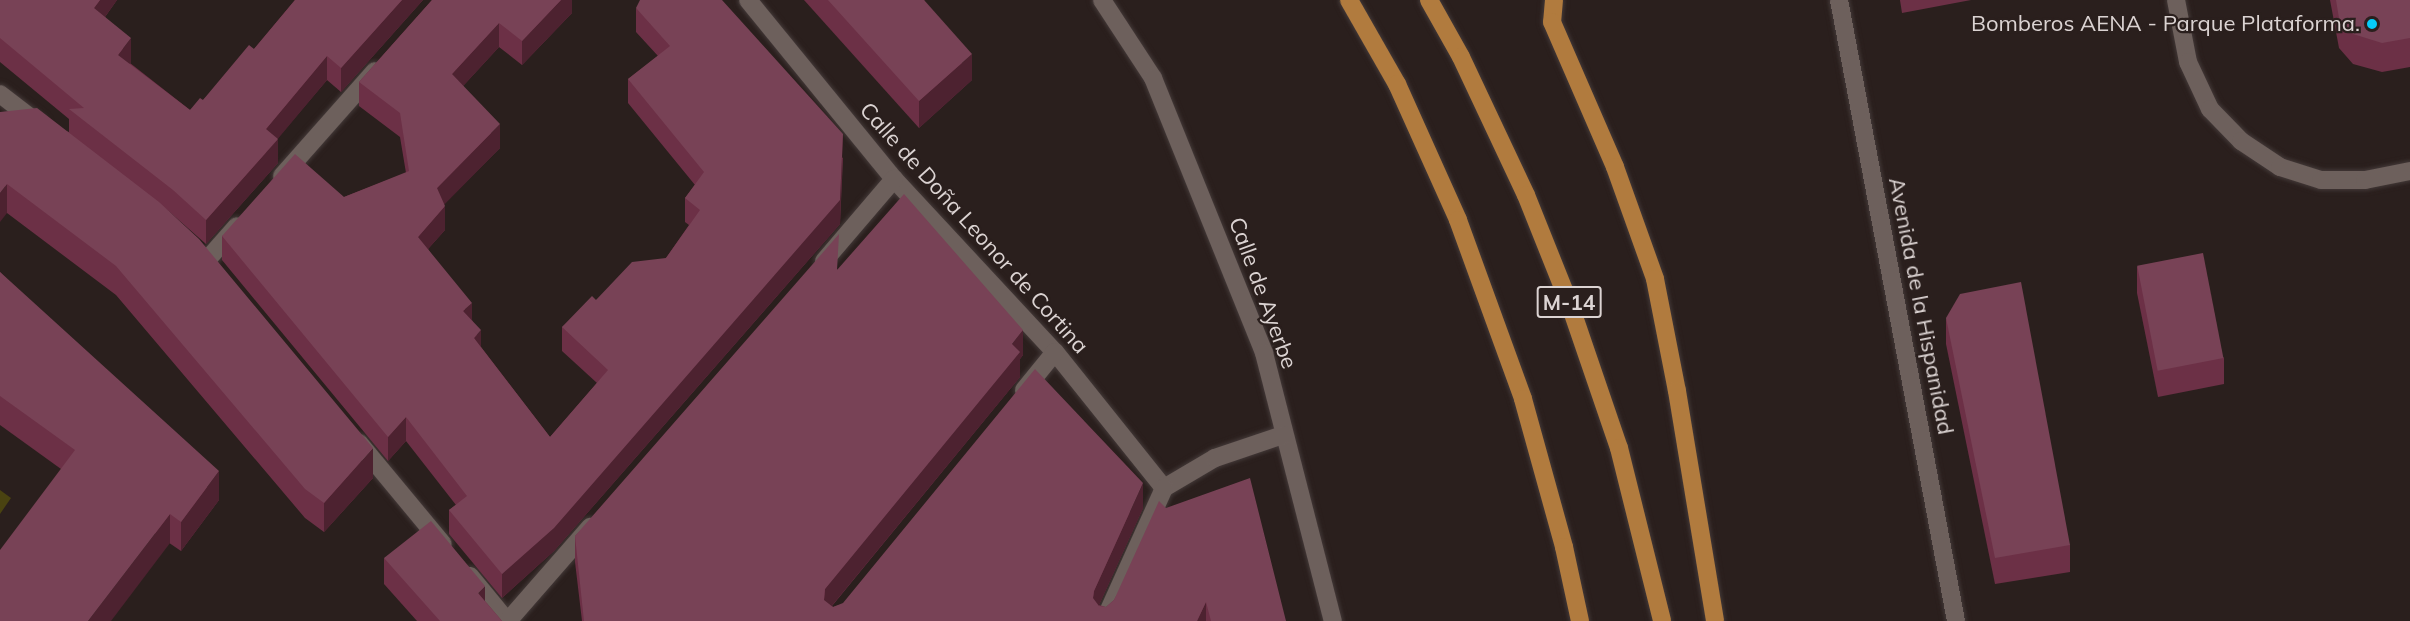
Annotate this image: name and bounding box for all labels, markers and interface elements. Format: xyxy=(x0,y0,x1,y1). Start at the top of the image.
place label: Bomberos AENA - Parque Plataforma. xyxy=(1971,11,2360,37)
marker: Bomberos AENA - Parque Plataforma. xyxy=(2365,17,2379,31)
street label: Calle de Doña Leonor de Cortina xyxy=(854,97,1094,359)
street label: Avenida de la Hispanidad xyxy=(1883,175,1959,437)
street label: Calle de Ayerbe xyxy=(1223,214,1303,372)
road number: M-14 xyxy=(1536,284,1602,320)

